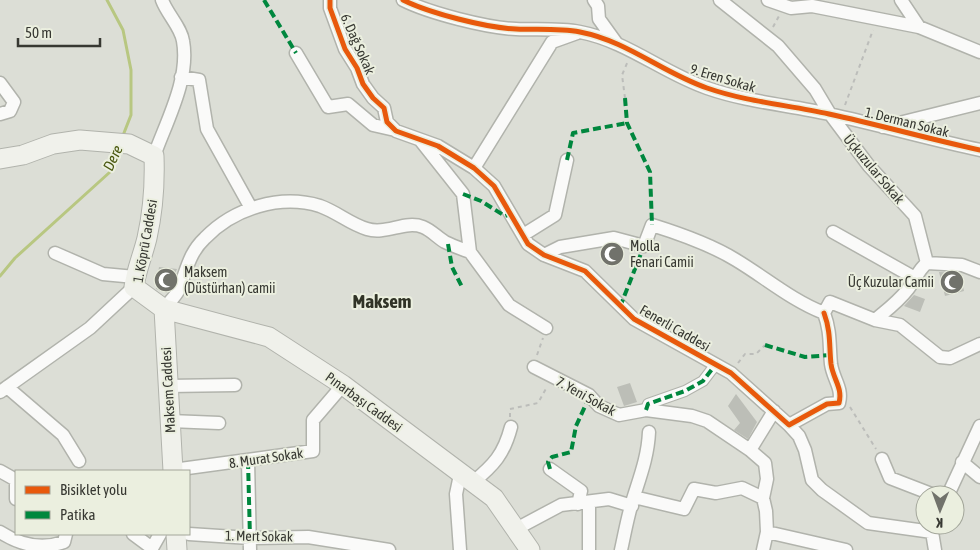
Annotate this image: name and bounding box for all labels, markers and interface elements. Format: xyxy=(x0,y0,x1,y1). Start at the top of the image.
street label: 6. Dağ Sokak xyxy=(338,11,378,77)
scale bar xyxy=(18,15,100,47)
text: 50 m xyxy=(25,24,52,41)
street label: 9. Eren Sokak xyxy=(688,60,758,96)
street label: 1. Derman Sokak xyxy=(863,104,951,140)
street label: Üçkuzular Sokak xyxy=(840,131,908,207)
water label: Dere xyxy=(99,142,126,173)
street label: 1. Köprü Caddesi xyxy=(130,198,160,284)
place label: Molla Fenari Camii xyxy=(630,238,694,270)
mosque icon: Molla Fenari Camii xyxy=(599,241,625,267)
place label: Maksem (Düstürhan) camii xyxy=(184,264,275,296)
mosque icon: Maksem (Düstürhan) camii xyxy=(153,267,179,293)
mosque icon: Üç Kuzular Camii xyxy=(939,269,965,295)
place label: Üç Kuzular Camii xyxy=(848,274,934,290)
district label: Maksem xyxy=(353,290,411,312)
street label: Fenerli Caddesi xyxy=(637,301,713,355)
street label: Maksem Caddesi xyxy=(158,347,178,433)
street label: Pınarbaşı Caddesi xyxy=(322,369,406,435)
street label: 7. Yeni Sokak xyxy=(553,373,619,419)
street label: 8. Murat Sokak xyxy=(228,445,304,471)
legend xyxy=(15,470,190,535)
text: Bisiklet yolu xyxy=(60,481,127,498)
north arrow xyxy=(915,485,965,535)
text: Patika xyxy=(60,506,95,523)
text: K xyxy=(936,515,943,531)
street label: 1. Mert Sokak xyxy=(225,527,293,545)

